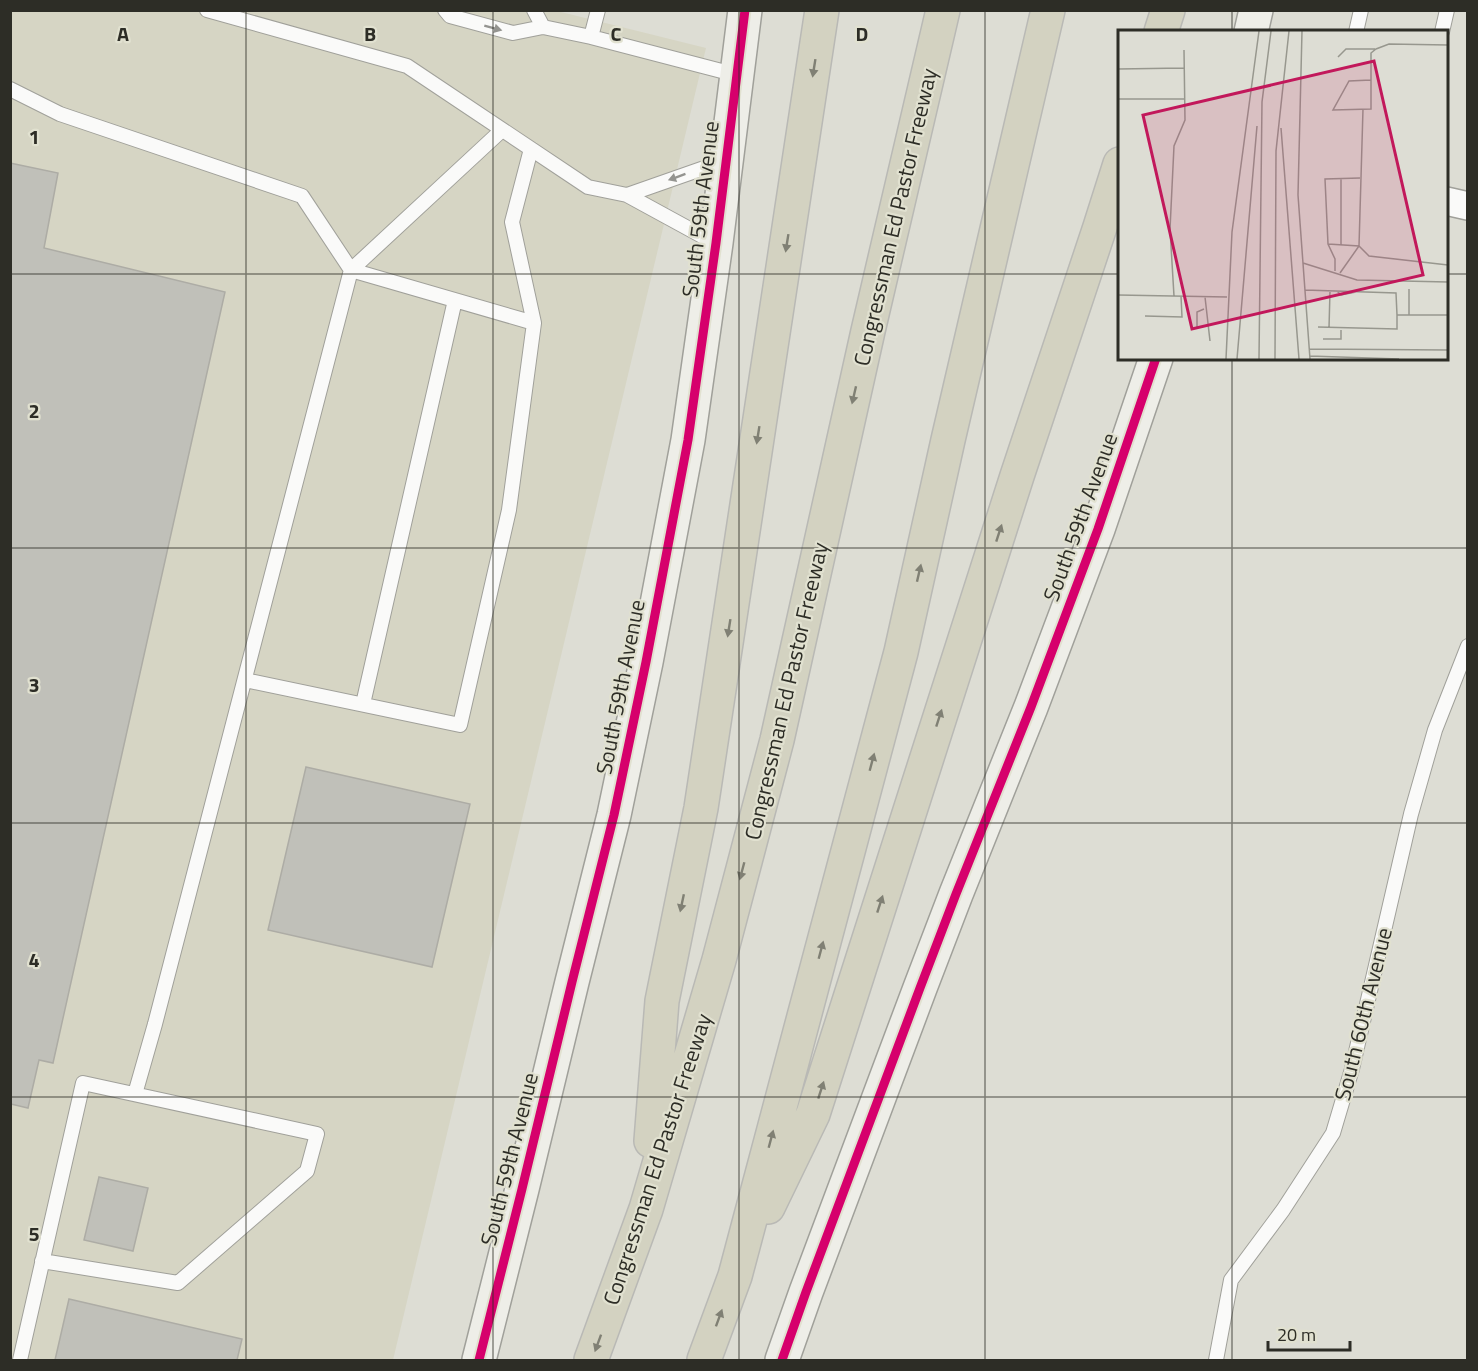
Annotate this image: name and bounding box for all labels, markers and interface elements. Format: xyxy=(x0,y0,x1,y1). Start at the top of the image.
text: A xyxy=(117,18,129,49)
text: B xyxy=(364,18,376,49)
text: C xyxy=(611,18,622,49)
text: D xyxy=(856,18,868,49)
one-way arrow xyxy=(484,23,502,33)
inset map xyxy=(1118,30,1448,360)
one-way arrow xyxy=(809,59,818,78)
street label: Congressman Ed Pastor Freeway xyxy=(844,64,946,369)
street label: South 59th Avenue xyxy=(672,119,728,299)
text: 1 xyxy=(28,121,40,152)
one-way arrow xyxy=(667,173,685,183)
one-way arrow xyxy=(783,233,792,252)
one-way arrow xyxy=(848,385,858,404)
text: 2 xyxy=(28,395,40,426)
one-way arrow xyxy=(753,426,762,445)
street label: South 59th Avenue xyxy=(1034,428,1126,606)
one-way arrow xyxy=(994,524,1004,542)
street label: Congressman Ed Pastor Freeway xyxy=(735,538,837,843)
one-way arrow xyxy=(914,563,924,582)
street label: South 59th Avenue xyxy=(586,597,654,777)
one-way arrow xyxy=(724,619,733,638)
text: 3 xyxy=(28,669,40,700)
one-way arrow xyxy=(935,709,944,727)
one-way arrow xyxy=(867,753,877,771)
one-way arrow xyxy=(737,862,747,880)
one-way arrow xyxy=(677,894,686,913)
one-way arrow xyxy=(875,895,885,913)
street label: South 60th Avenue xyxy=(1325,924,1401,1104)
one-way arrow xyxy=(817,941,827,959)
text: 4 xyxy=(28,944,40,975)
street label: Congressman Ed Pastor Freeway xyxy=(594,1008,720,1309)
street label: South 59th Avenue xyxy=(471,1069,547,1249)
one-way arrow xyxy=(816,1081,826,1099)
one-way arrow xyxy=(767,1129,777,1148)
text: 5 xyxy=(28,1218,40,1249)
one-way arrow xyxy=(715,1309,725,1327)
scale bar xyxy=(1268,1314,1350,1352)
text: 20 m xyxy=(1277,1321,1316,1348)
one-way arrow xyxy=(592,1334,602,1352)

